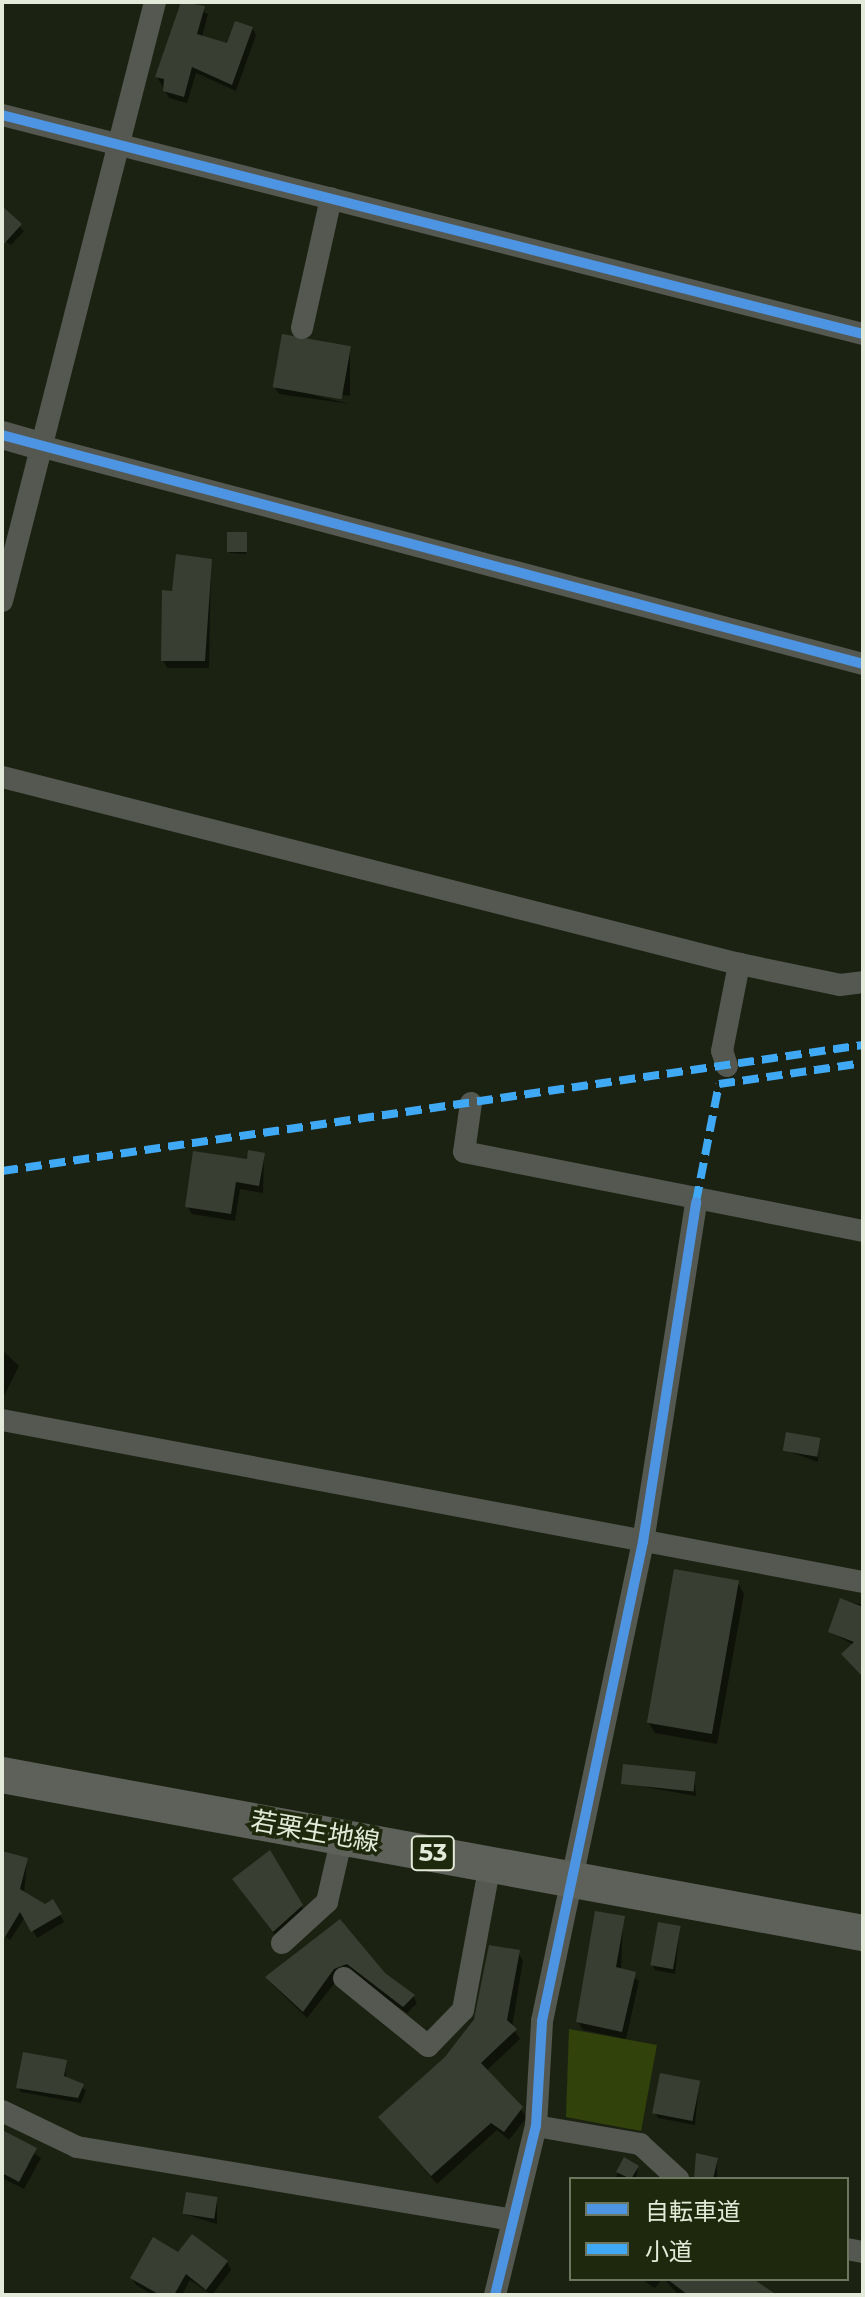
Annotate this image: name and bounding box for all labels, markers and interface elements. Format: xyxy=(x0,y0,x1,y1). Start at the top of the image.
street label: 若栗生地線 xyxy=(248,1805,382,1859)
road number: 53 xyxy=(409,1833,457,1873)
legend xyxy=(569,2177,849,2281)
text: 自転車道 xyxy=(645,2197,741,2226)
text: 小道 xyxy=(645,2237,693,2266)

